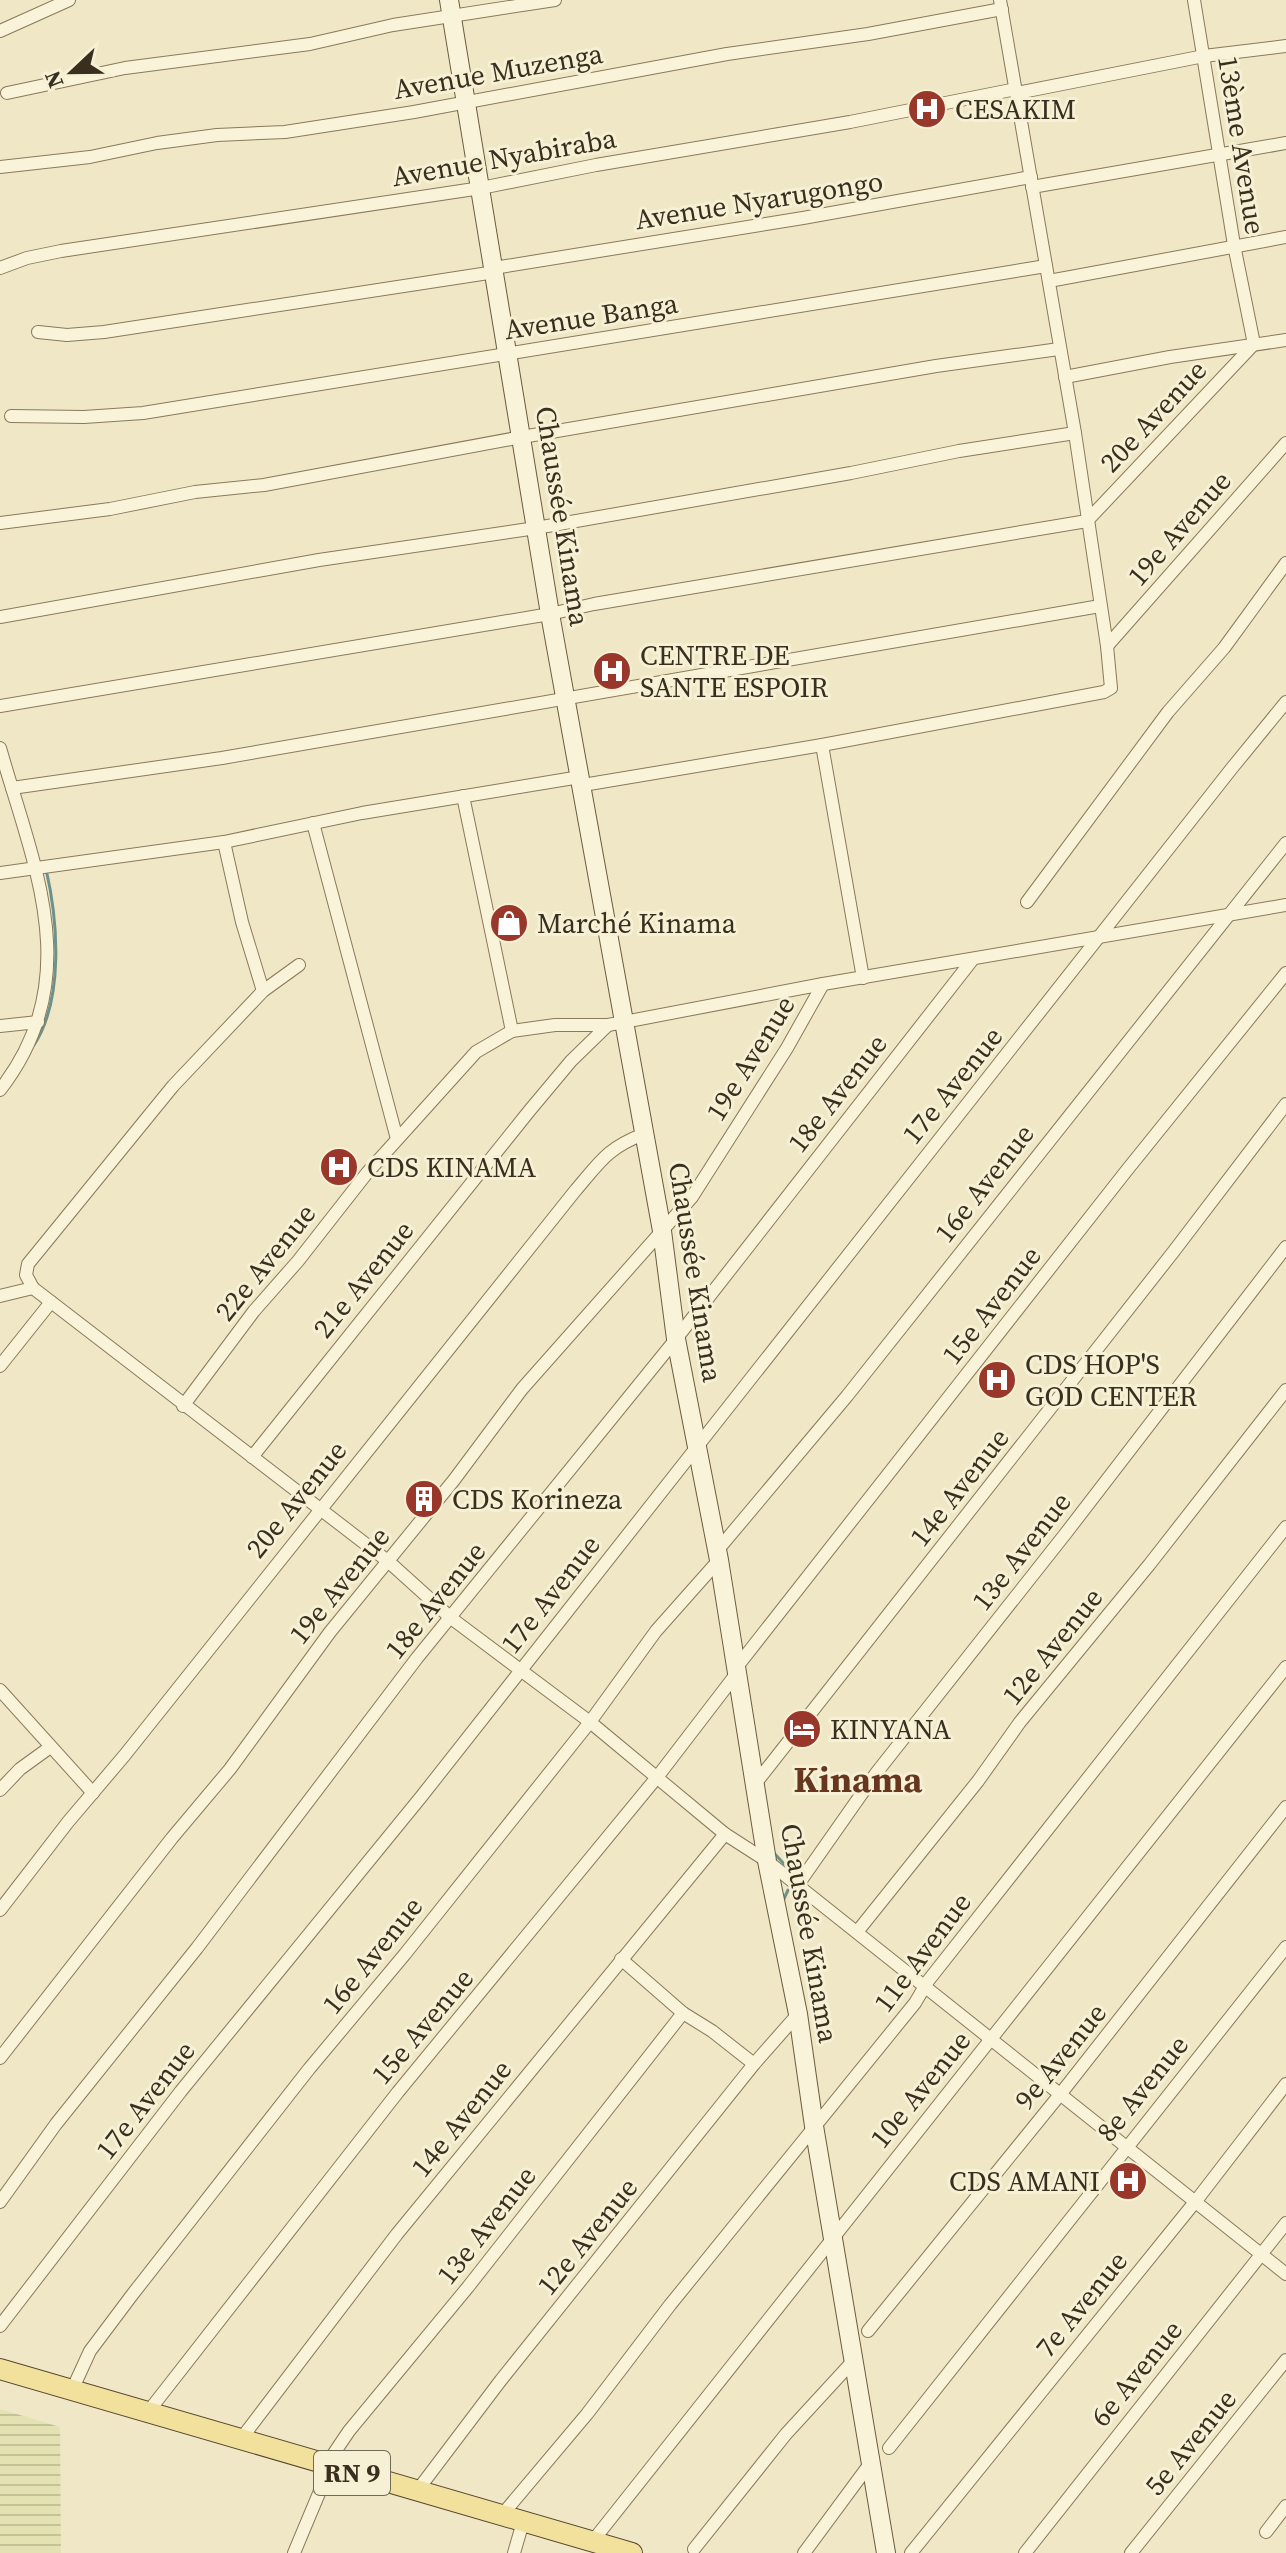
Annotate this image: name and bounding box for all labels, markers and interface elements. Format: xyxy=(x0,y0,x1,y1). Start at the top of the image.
north arrow xyxy=(32,32,112,112)
street label: Avenue Muzenga xyxy=(390,34,606,108)
street label: 13ème Avenue xyxy=(1209,53,1275,237)
text: N xyxy=(37,66,70,93)
hospital icon: CESAKIM xyxy=(906,88,948,130)
place label: CESAKIM xyxy=(955,90,1076,128)
street label: Avenue Nyabiraba xyxy=(389,118,620,195)
street label: Avenue Nyarugongo xyxy=(632,162,886,238)
street label: Avenue Banga xyxy=(501,283,681,348)
street label: 20e Avenue xyxy=(1091,352,1215,480)
street label: Chaussée Kinama xyxy=(527,403,599,629)
street label: 19e Avenue xyxy=(1118,462,1240,594)
place label: CENTRE DE SANTE ESPOIR xyxy=(640,636,828,706)
hospital icon: CENTRE DE SANTE ESPOIR xyxy=(591,650,633,692)
shop icon: Marché Kinama xyxy=(488,902,530,944)
place label: Marché Kinama xyxy=(537,904,737,942)
street label: 19e Avenue xyxy=(697,988,803,1128)
street label: 17e Avenue xyxy=(893,1018,1011,1152)
street label: 18e Avenue xyxy=(779,1026,895,1160)
street label: 16e Avenue xyxy=(926,1116,1042,1250)
hospital icon: CDS KINAMA xyxy=(318,1146,360,1188)
place label: CDS KINAMA xyxy=(367,1148,536,1186)
street label: Chaussée Kinama xyxy=(660,1159,732,1385)
street label: 22e Avenue xyxy=(206,1195,324,1329)
street label: 21e Avenue xyxy=(304,1212,422,1346)
street label: 15e Avenue xyxy=(933,1238,1049,1372)
place label: CDS HOP'S GOD CENTER xyxy=(1025,1345,1197,1415)
hospital icon: CDS HOP'S GOD CENTER xyxy=(976,1359,1018,1401)
street label: 14e Avenue xyxy=(901,1420,1017,1554)
street label: 20e Avenue xyxy=(237,1432,355,1566)
building icon: CDS Korineza xyxy=(403,1478,445,1520)
place label: CDS Korineza xyxy=(452,1480,623,1518)
street label: 13e Avenue xyxy=(963,1484,1079,1618)
street label: 19e Avenue xyxy=(280,1518,398,1652)
street label: 17e Avenue xyxy=(492,1527,608,1661)
street label: 18e Avenue xyxy=(376,1533,494,1667)
street label: 12e Avenue xyxy=(993,1579,1111,1713)
hotel icon: KINYANA xyxy=(781,1708,823,1750)
place label: KINYANA xyxy=(830,1710,952,1748)
district label: Kinama xyxy=(794,1755,923,1804)
street label: Chaussée Kinama xyxy=(772,1820,848,2046)
street label: 11e Avenue xyxy=(864,1884,980,2020)
street label: 16e Avenue xyxy=(313,1888,431,2022)
street label: 15e Avenue xyxy=(362,1960,482,2092)
street label: 9e Avenue xyxy=(1005,1995,1115,2117)
street label: 10e Avenue xyxy=(861,2022,979,2156)
street label: 8e Avenue xyxy=(1087,2027,1197,2149)
street label: 17e Avenue xyxy=(87,2033,203,2167)
street label: 14e Avenue xyxy=(402,2051,520,2185)
street label: 13e Avenue xyxy=(428,2158,544,2292)
hospital icon: CDS AMANI xyxy=(1107,2160,1149,2202)
place label: CDS AMANI xyxy=(949,2162,1100,2200)
street label: 12e Avenue xyxy=(528,2169,646,2303)
street label: 7e Avenue xyxy=(1026,2243,1136,2365)
street label: 6e Avenue xyxy=(1081,2312,1191,2434)
street label: 5e Avenue xyxy=(1135,2381,1245,2503)
road number: RN 9 xyxy=(314,2451,390,2495)

